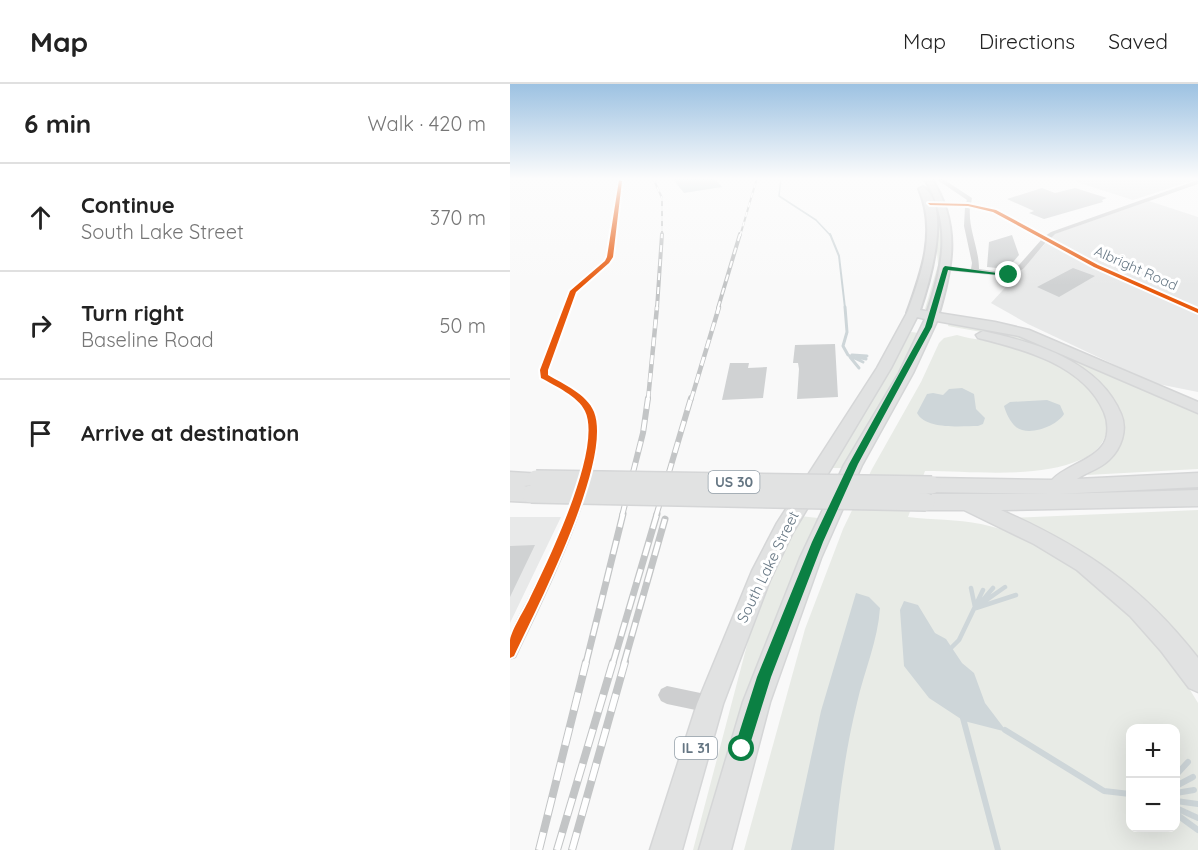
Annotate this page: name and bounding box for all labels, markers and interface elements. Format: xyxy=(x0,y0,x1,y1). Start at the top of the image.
text: Map xyxy=(30,24,88,59)
text: Map xyxy=(903,28,946,54)
text: Directions xyxy=(979,28,1075,54)
text: Saved xyxy=(1108,28,1168,54)
text: 6 min xyxy=(24,107,91,140)
text: Walk · 420 m xyxy=(367,111,486,136)
text: Continue xyxy=(81,191,175,219)
icon: ahead xyxy=(24,201,57,234)
text: 370 m xyxy=(430,205,486,230)
text: South Lake Street xyxy=(81,219,244,244)
street label: Albright Road xyxy=(1092,242,1180,294)
route end xyxy=(995,261,1021,287)
text: Turn right xyxy=(81,299,185,327)
icon: right xyxy=(24,309,57,342)
text: 50 m xyxy=(440,313,486,338)
text: Baseline Road xyxy=(81,327,214,352)
icon: arrive xyxy=(24,417,57,450)
text: Arrive at destination xyxy=(81,419,299,447)
road number: US 30 xyxy=(708,471,760,493)
street label: South Lake Street xyxy=(732,508,803,626)
map controls xyxy=(1126,724,1180,832)
button: + xyxy=(1126,724,1180,778)
route start xyxy=(728,735,754,761)
road number: IL 31 xyxy=(675,737,717,759)
button: − xyxy=(1126,778,1180,832)

